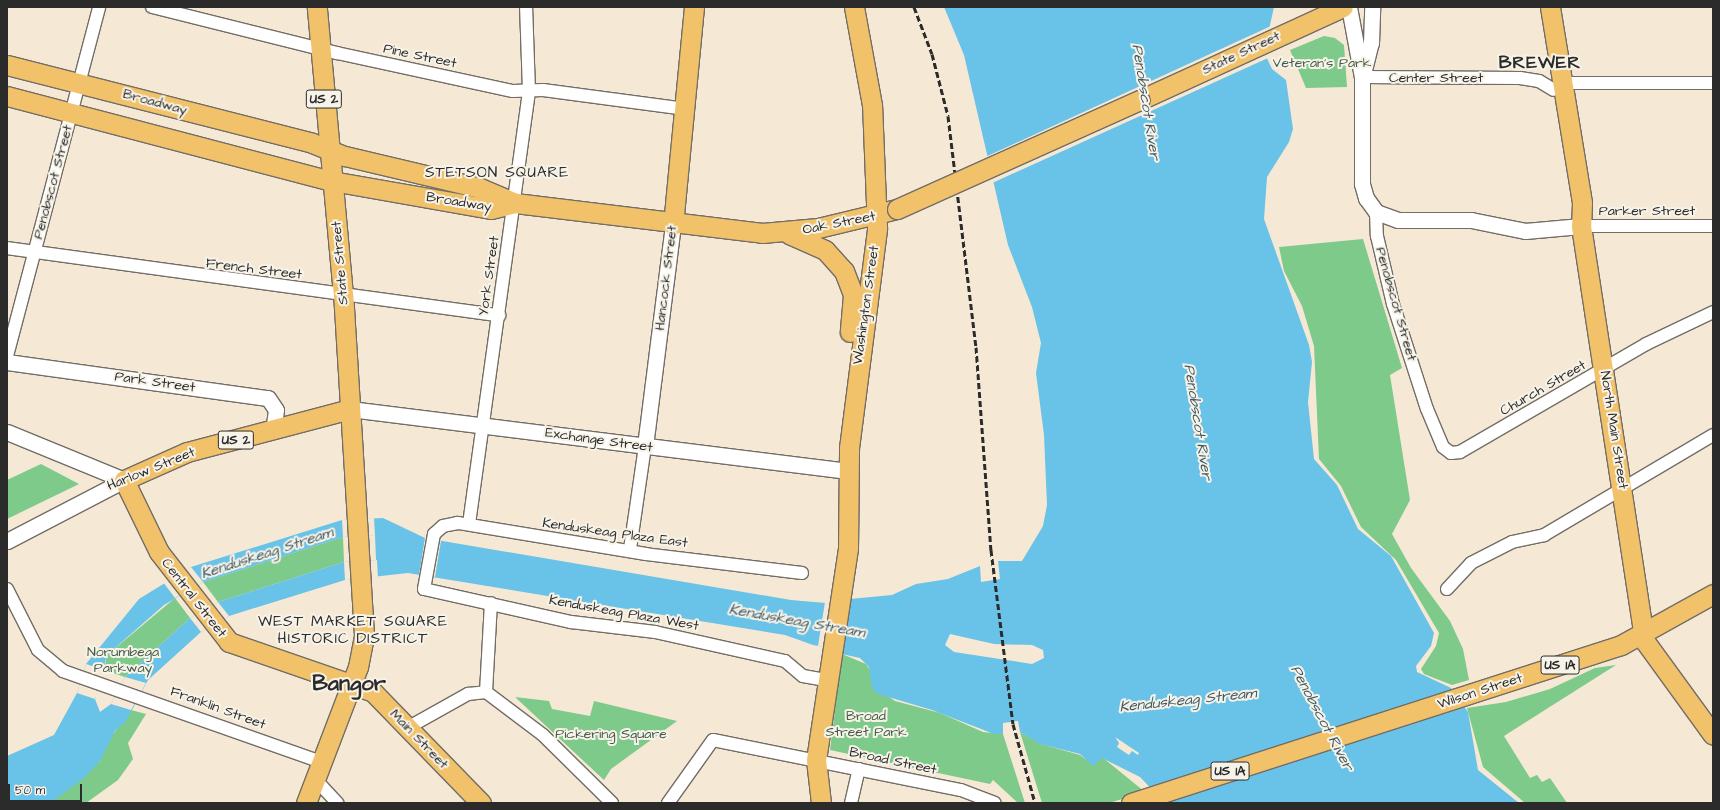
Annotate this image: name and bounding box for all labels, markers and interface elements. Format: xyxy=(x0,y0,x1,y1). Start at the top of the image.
street label: State Street xyxy=(1199,28,1283,78)
street label: Pine Street xyxy=(382,40,458,72)
water label: Penobscot River xyxy=(1128,43,1164,161)
district label: BREWER xyxy=(1499,52,1581,74)
park label: Veteran's Park xyxy=(1273,55,1371,71)
street label: Center Street xyxy=(1389,70,1483,86)
street label: Broadway xyxy=(121,85,189,119)
road number: US 2 xyxy=(305,88,343,110)
street label: Penobscot Street xyxy=(30,123,76,241)
district label: STETSON SQUARE xyxy=(425,164,569,182)
street label: Broadway xyxy=(425,189,493,215)
street label: Parker Street xyxy=(1599,203,1695,219)
street label: Oak Street xyxy=(801,208,877,238)
street label: State Street xyxy=(328,221,352,305)
street label: Hancock Street xyxy=(651,225,681,331)
street label: York Street xyxy=(475,235,503,317)
street label: Washington Street xyxy=(849,244,883,366)
street label: Penobscot Street xyxy=(1372,245,1420,363)
street label: French Street xyxy=(205,255,303,283)
street label: Church Street xyxy=(1497,357,1589,419)
water label: Penobscot River xyxy=(1180,363,1216,481)
street label: Park Street xyxy=(114,368,196,396)
street label: North Main Street xyxy=(1596,370,1632,490)
street label: Exchange Street xyxy=(544,424,654,456)
road number: US 2 xyxy=(217,429,255,451)
street label: Harlow Street xyxy=(105,444,197,494)
street label: Kenduskeag Plaza East xyxy=(541,514,689,552)
water label: Kenduskeag Stream xyxy=(199,523,335,583)
street label: Central Street xyxy=(158,555,230,641)
street label: Kenduskeag Plaza West xyxy=(548,592,700,634)
water label: Kenduskeag Stream xyxy=(728,600,866,642)
district label: WEST MARKET SQUARE HISTORIC DISTRICT xyxy=(258,612,448,647)
park label: Norumbega Parkway xyxy=(87,644,159,676)
road number: US 1A xyxy=(1540,654,1580,676)
water label: Penobscot River xyxy=(1287,662,1357,774)
street label: Wilson Street xyxy=(1435,669,1525,713)
district label: Bangor xyxy=(312,671,386,697)
street label: Franklin Street xyxy=(168,683,268,733)
water label: Kenduskeag Stream xyxy=(1119,684,1257,716)
street label: Main Street xyxy=(386,706,452,772)
park label: Broad Street Park xyxy=(825,708,907,740)
park label: Pickering Square xyxy=(555,726,667,742)
street label: Broad Street xyxy=(848,744,938,778)
road number: US 1A xyxy=(1210,760,1250,782)
scale bar xyxy=(10,776,84,802)
text: 50 m xyxy=(15,782,45,799)

